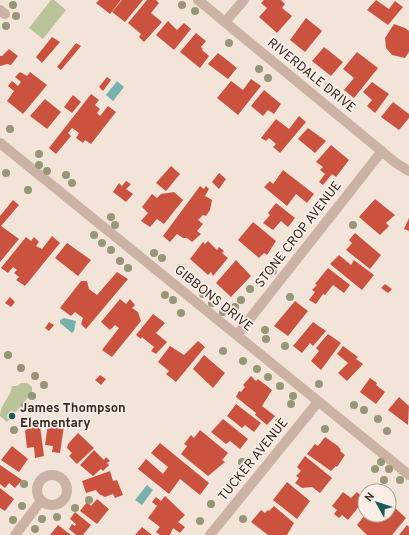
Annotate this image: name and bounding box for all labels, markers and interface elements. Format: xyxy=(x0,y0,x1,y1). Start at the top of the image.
street label: RIVERDALE DRIVE xyxy=(264,36,358,116)
street label: STONE CROP AVENUE xyxy=(252,179,346,291)
street label: GIBBONS DRIVE xyxy=(171,263,255,335)
place label: James Thompson Elementary xyxy=(20,401,126,432)
marker: James Thompson Elementary xyxy=(7,411,17,421)
street label: TUCKER AVENUE xyxy=(216,415,292,505)
north arrow xyxy=(357,483,397,523)
text: N xyxy=(362,490,378,505)

